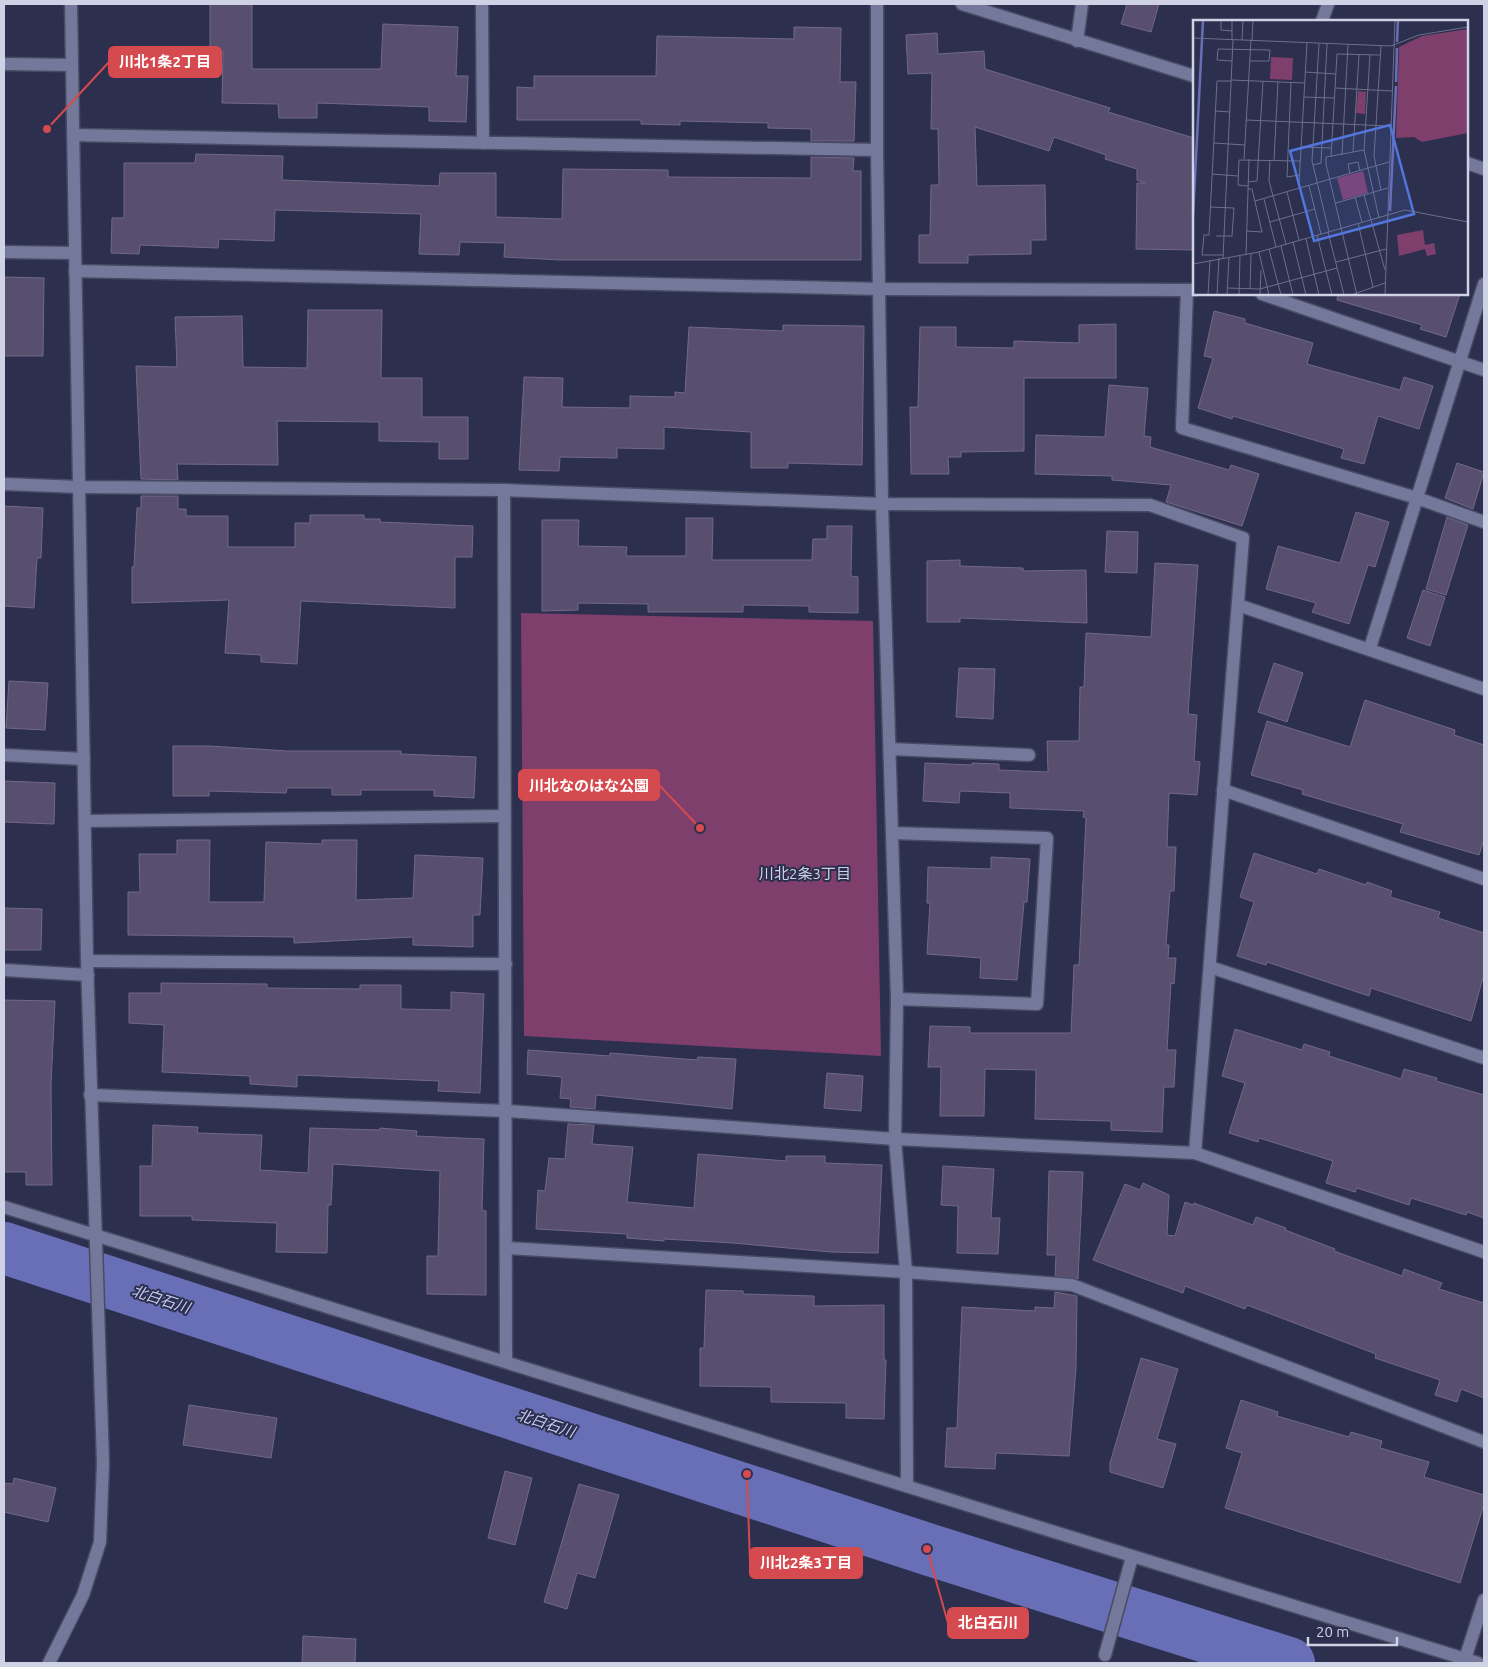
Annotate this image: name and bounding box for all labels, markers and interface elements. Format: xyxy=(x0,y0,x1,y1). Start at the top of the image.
inset map xyxy=(1193,20,1468,295)
callout: 川北1条2丁目 xyxy=(109,47,221,77)
text: 川北1条2丁目 xyxy=(119,53,211,70)
callout: 川北なのはな公園 xyxy=(519,770,659,800)
text: 川北なのはな公園 xyxy=(529,777,649,794)
district label: 川北2条3丁目 xyxy=(759,865,851,882)
water label: 北白石川 xyxy=(130,1282,194,1317)
water label: 北白石川 xyxy=(515,1406,579,1441)
callout: 川北2条3丁目 xyxy=(750,1548,862,1578)
text: 川北2条3丁目 xyxy=(760,1554,852,1571)
callout: 北白石川 xyxy=(948,1608,1028,1638)
text: 北白石川 xyxy=(958,1614,1018,1631)
scale bar xyxy=(1308,1614,1397,1646)
text: 20 m xyxy=(1316,1623,1349,1640)

